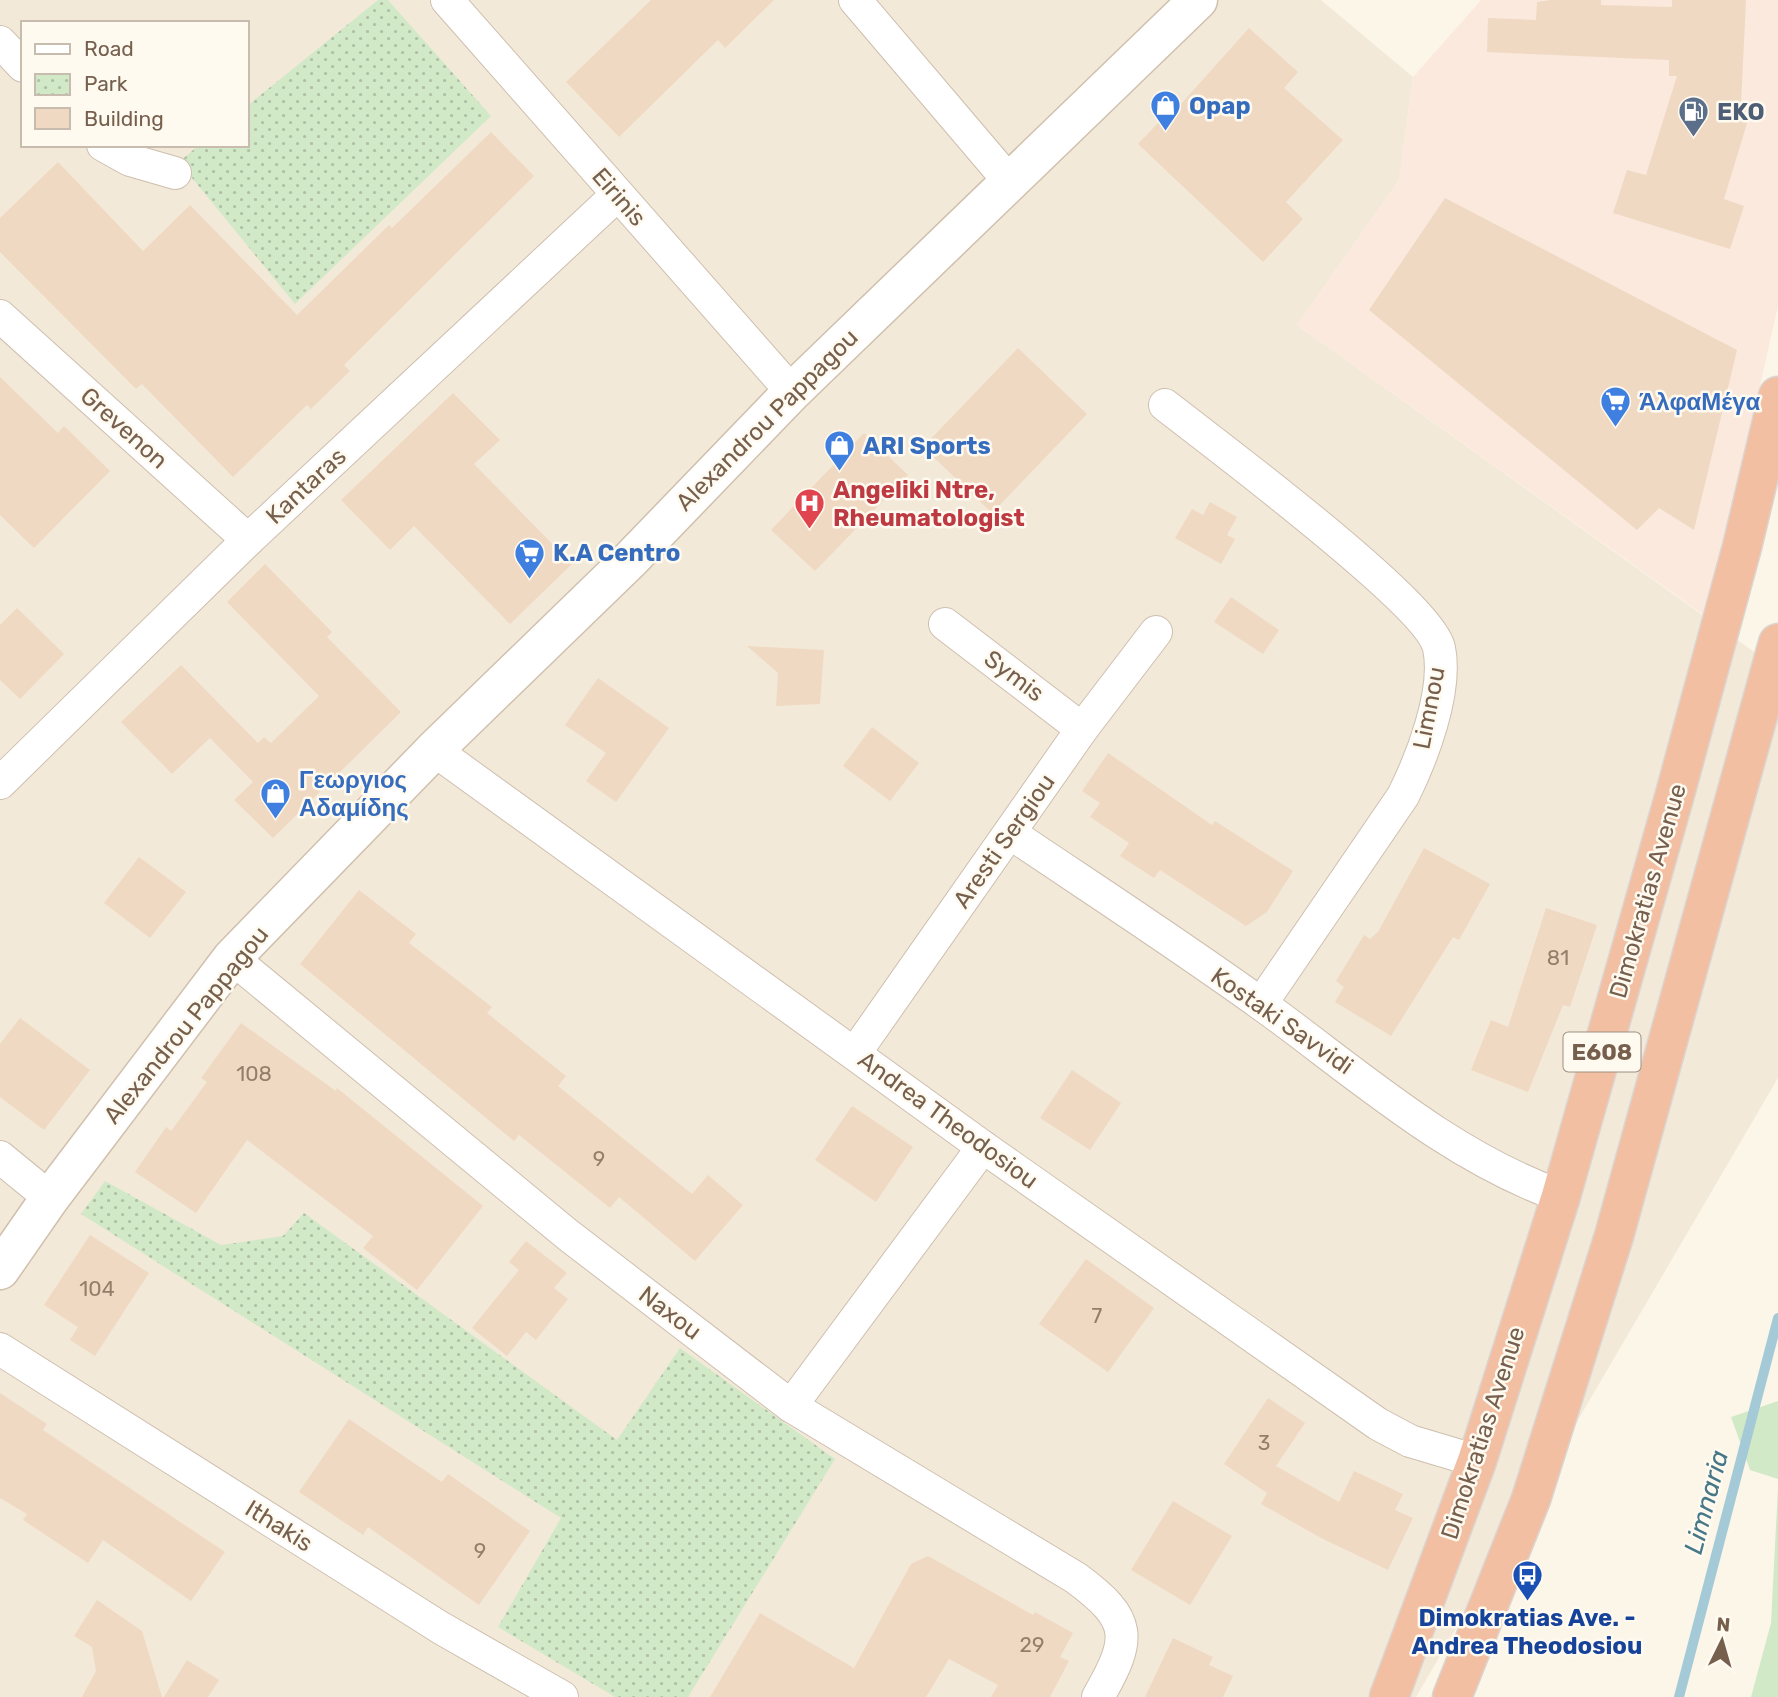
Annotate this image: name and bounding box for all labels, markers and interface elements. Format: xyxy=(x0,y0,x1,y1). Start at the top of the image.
legend xyxy=(21,21,248,147)
text: Road xyxy=(84,36,134,61)
text: Park xyxy=(84,71,128,96)
shop icon: Opap xyxy=(1149,89,1183,133)
place label: Opap xyxy=(1189,92,1251,120)
fuel station icon: EKO xyxy=(1677,95,1711,139)
place label: EKO xyxy=(1717,98,1765,126)
text: Building xyxy=(84,106,164,131)
street label: Eirinis xyxy=(586,162,652,232)
street label: Alexandrou Pappagou xyxy=(670,323,864,517)
street label: Grevenon xyxy=(75,382,173,474)
supermarket icon: ΆλφαΜέγα xyxy=(1599,385,1633,429)
place label: ΆλφαΜέγα xyxy=(1639,388,1760,416)
shop icon: ARI Sports xyxy=(823,429,857,473)
place label: ARI Sports xyxy=(863,432,991,460)
street label: Kantaras xyxy=(260,442,352,530)
place label: Angeliki Ntre, Rheumatologist xyxy=(833,476,1025,532)
hospital icon: Angeliki Ntre, Rheumatologist xyxy=(793,487,827,531)
supermarket icon: K.A Centro xyxy=(513,536,547,580)
place label: K.A Centro xyxy=(553,539,681,567)
street label: Symis xyxy=(979,644,1049,708)
street label: Limnou xyxy=(1407,664,1451,752)
place label: Γεωργιος Αδαμίδης xyxy=(299,766,409,822)
street label: Aresti Sergiou xyxy=(947,769,1061,913)
shop icon: Γεωργιος Αδαμίδης xyxy=(259,777,293,821)
street label: Dimokratias Avenue xyxy=(1604,780,1692,1002)
street label: Alexandrou Pappagou xyxy=(98,921,274,1129)
house number: 81 xyxy=(1547,945,1569,970)
street label: Kostaki Savvidi xyxy=(1206,962,1358,1080)
road number: E608 xyxy=(1564,1032,1640,1072)
street label: Andrea Theodosiou xyxy=(853,1045,1043,1195)
house number: 108 xyxy=(236,1061,272,1086)
house number: 9 xyxy=(593,1146,605,1171)
house number: 104 xyxy=(79,1276,115,1301)
street label: Naxou xyxy=(633,1281,707,1345)
house number: 7 xyxy=(1092,1303,1103,1328)
street label: Dimokratias Avenue xyxy=(1435,1323,1531,1543)
house number: 3 xyxy=(1258,1430,1270,1455)
water label: Limnaria xyxy=(1678,1447,1735,1558)
street label: Ithakis xyxy=(240,1494,318,1558)
house number: 9 xyxy=(474,1538,486,1563)
bus stop icon: Dimokratias Ave. - Andrea Theodosiou xyxy=(1510,1559,1544,1603)
place label: Dimokratias Ave. - Andrea Theodosiou xyxy=(1412,1604,1642,1660)
north arrow xyxy=(1687,1606,1757,1676)
text: N xyxy=(1716,1613,1731,1637)
house number: 29 xyxy=(1020,1632,1044,1657)

